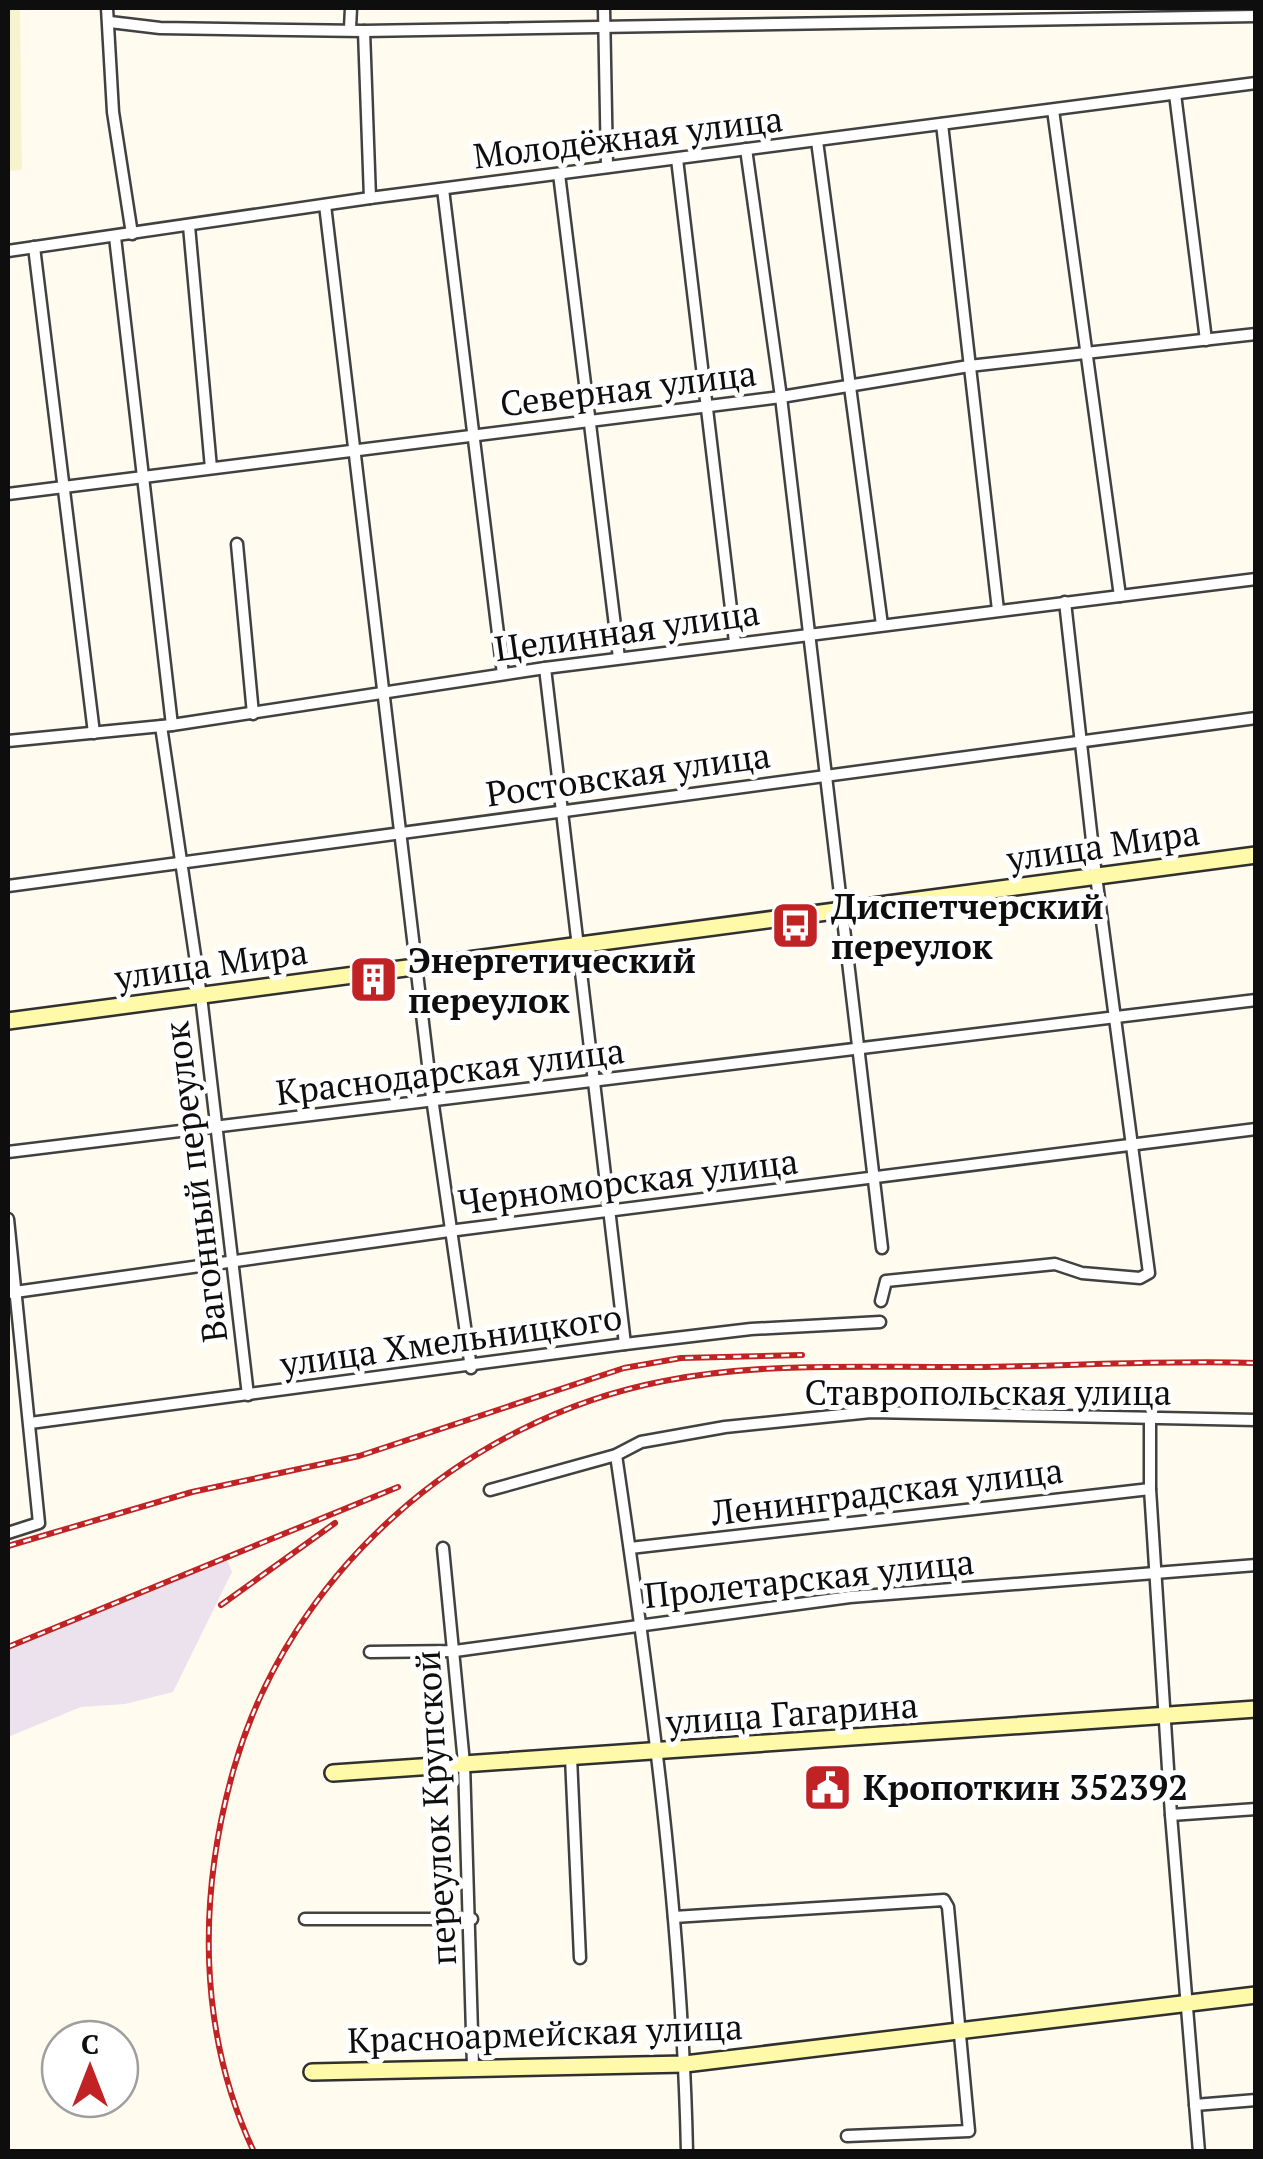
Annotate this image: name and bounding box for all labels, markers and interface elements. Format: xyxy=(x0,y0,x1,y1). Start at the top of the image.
street label: Молодёжная улица xyxy=(471,95,785,179)
street label: Северная улица xyxy=(497,349,759,427)
street label: Целинная улица xyxy=(492,589,762,671)
street label: Ростовская улица xyxy=(483,731,773,817)
street label: улица Мира xyxy=(1003,809,1202,881)
place label: Диспетчерский переулок xyxy=(831,883,1104,969)
bus stop icon: Диспетчерский переулок xyxy=(770,900,822,952)
street label: улица Мира xyxy=(111,928,310,1000)
place label: Энергетический переулок xyxy=(408,937,696,1023)
building icon: Энергетический переулок xyxy=(347,954,399,1006)
street label: Вагонный переулок xyxy=(153,1019,237,1345)
street label: Краснодарская улица xyxy=(273,1027,627,1115)
street label: Черноморская улица xyxy=(456,1137,800,1225)
street label: улица Хмельницкого xyxy=(276,1293,625,1387)
street label: Ставропольская улица xyxy=(805,1369,1171,1415)
street label: Ленинградская улица xyxy=(708,1447,1065,1536)
street label: Пролетарская улица xyxy=(642,1538,976,1618)
street label: переулок Крупской xyxy=(404,1649,466,1967)
street label: улица Гагарина xyxy=(663,1681,920,1745)
public building icon: Кропоткин 352392 xyxy=(802,1761,854,1813)
place label: Кропоткин 352392 xyxy=(863,1764,1188,1810)
street label: Красноармейская улица xyxy=(346,2003,744,2063)
north arrow xyxy=(40,2019,140,2119)
text: С xyxy=(81,2025,99,2062)

